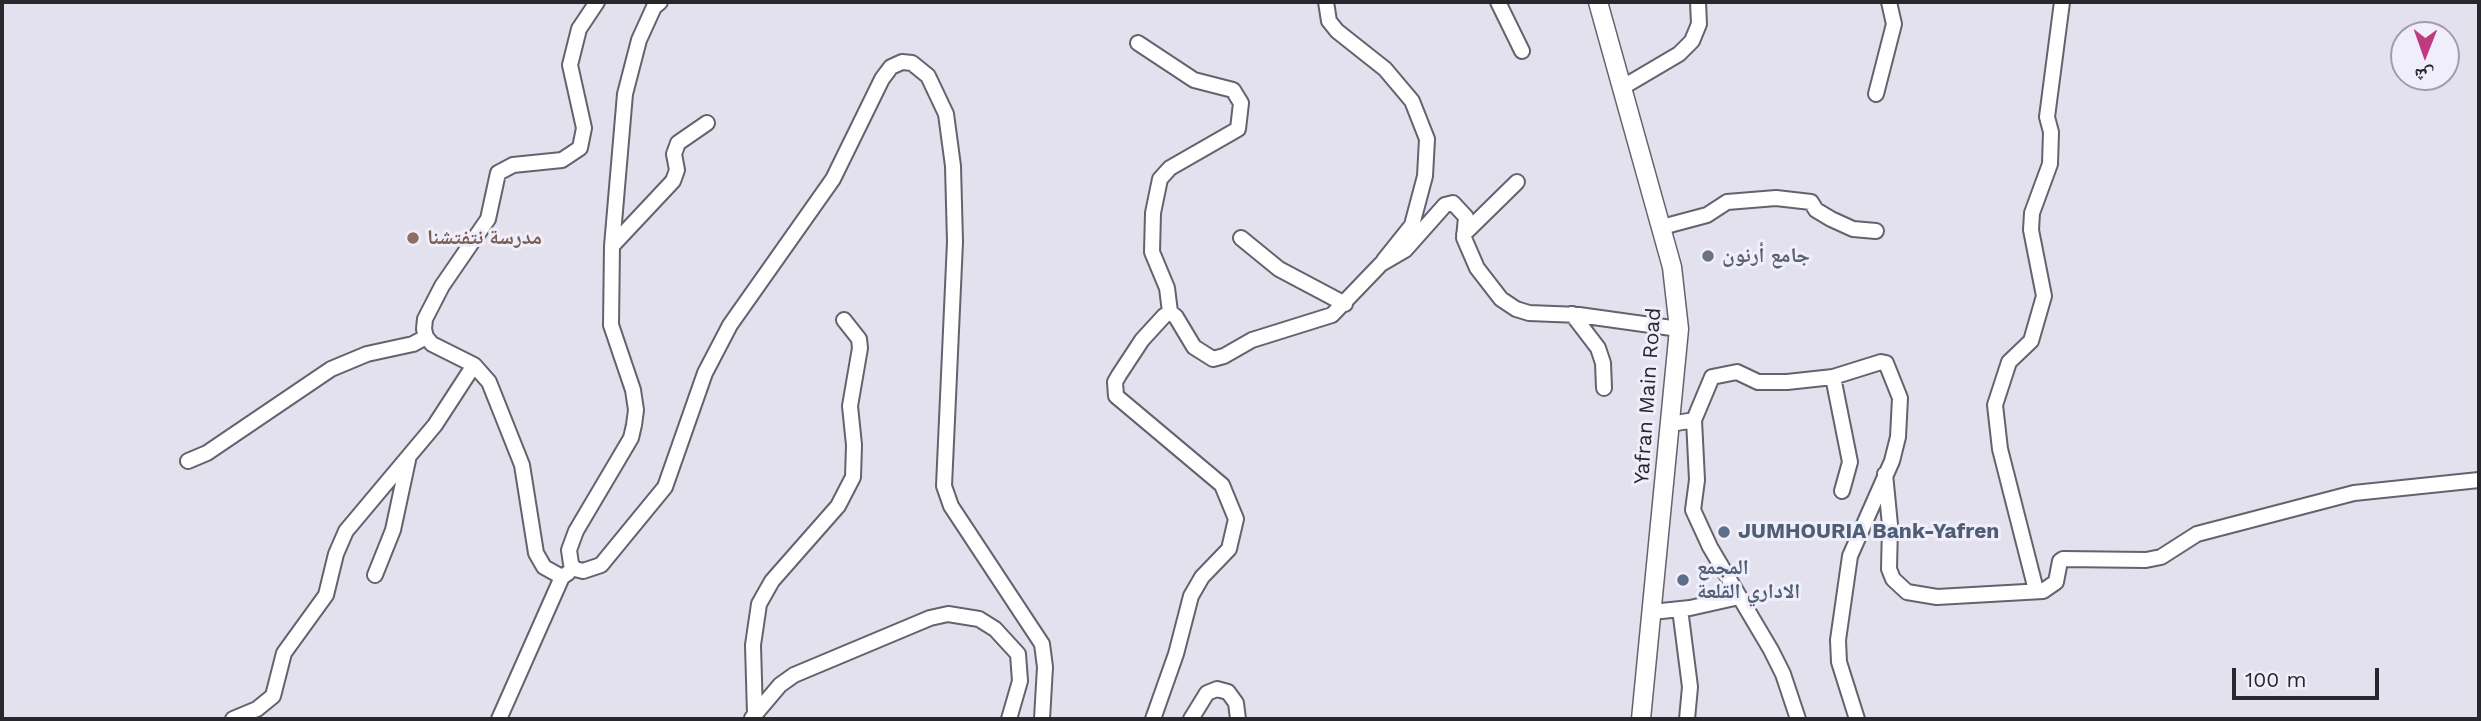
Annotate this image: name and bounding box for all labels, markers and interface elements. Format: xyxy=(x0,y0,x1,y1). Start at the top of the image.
north arrow xyxy=(2390,21,2460,91)
text: ش xyxy=(2414,64,2435,87)
place label: مدرسة نتفتشنا xyxy=(427,225,542,251)
marker: مدرسة نتفتشنا xyxy=(405,230,421,246)
place label: جامع أرنون xyxy=(1722,243,1810,269)
marker: جامع أرنون xyxy=(1700,248,1716,264)
street label: Yafran Main Road xyxy=(1629,307,1667,485)
place label: JUMHOURIA Bank-Yafren xyxy=(1738,519,1999,545)
marker: JUMHOURIA Bank-Yafren xyxy=(1716,524,1732,540)
place label: المجمع الاداري القلعة xyxy=(1697,555,1800,605)
marker: المجمع الاداري القلعة xyxy=(1675,572,1691,588)
scale bar xyxy=(2236,654,2383,698)
text: 100 m xyxy=(2245,667,2307,692)

